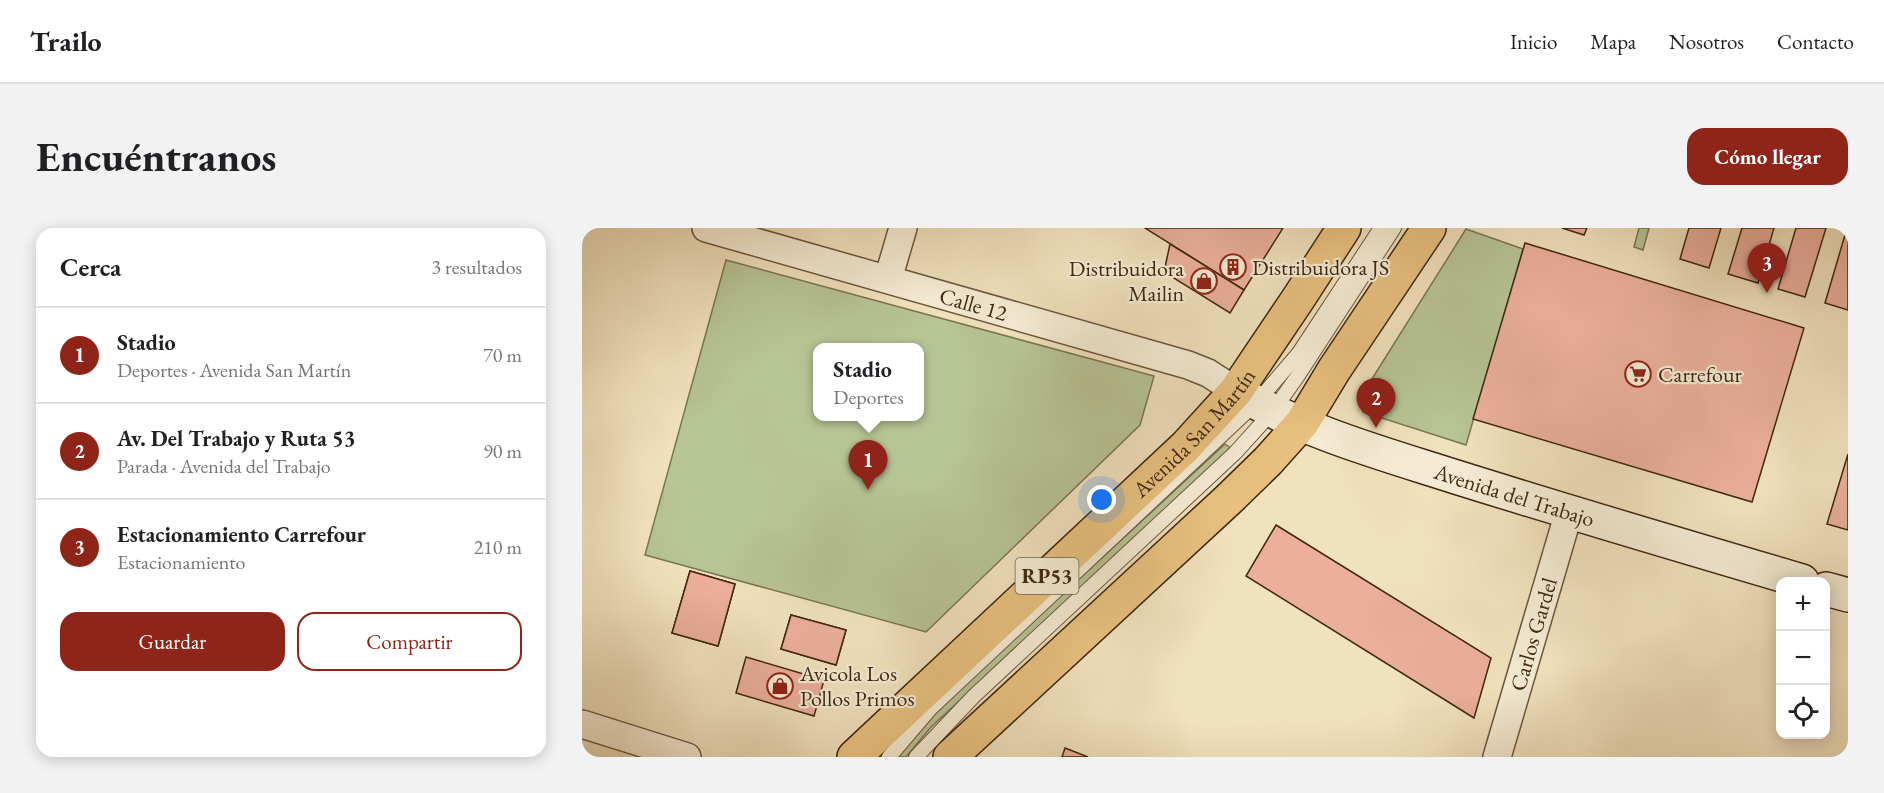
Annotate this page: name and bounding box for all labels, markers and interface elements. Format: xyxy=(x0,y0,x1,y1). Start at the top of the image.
text: Trailo xyxy=(30,23,102,59)
text: Inicio xyxy=(1510,28,1557,55)
text: Mapa xyxy=(1590,28,1636,55)
text: Nosotros xyxy=(1669,28,1744,55)
text: Contacto xyxy=(1777,28,1854,55)
button: Cómo llegar xyxy=(1687,128,1848,185)
text: Encuéntranos xyxy=(36,129,276,184)
pin: 3 xyxy=(1748,244,1786,293)
text: Cerca xyxy=(60,250,121,284)
building icon: Distribuidora JS xyxy=(1218,252,1248,282)
place label: Distribuidora JS xyxy=(1252,253,1389,282)
text: 3 resultados xyxy=(431,254,522,280)
place label: Distribuidora Mailin xyxy=(1069,254,1184,308)
shop icon: Distribuidora Mailin xyxy=(1189,266,1219,296)
street label: Calle 12 xyxy=(936,281,1011,328)
text: Stadio xyxy=(117,328,175,357)
text: 1 xyxy=(74,342,85,368)
text: 70 m xyxy=(483,342,522,368)
popup xyxy=(813,343,924,421)
text: Stadio xyxy=(833,355,892,384)
text: Deportes · Avenida San Martín xyxy=(117,357,351,383)
supermarket icon: Carrefour xyxy=(1623,359,1653,389)
place label: Carrefour xyxy=(1658,360,1743,389)
street label: Avenida San Martín xyxy=(1126,363,1262,505)
pin: 2 xyxy=(1356,378,1396,428)
text: Deportes xyxy=(833,384,904,410)
text: Av. Del Trabajo y Ruta 53 xyxy=(117,424,355,453)
text: 2 xyxy=(74,438,85,464)
text: 90 m xyxy=(483,438,522,464)
pin: 1 xyxy=(848,440,888,490)
text: Parada · Avenida del Trabajo xyxy=(117,453,331,479)
street label: Avenida del Trabajo xyxy=(1430,457,1598,534)
your location xyxy=(1087,485,1116,514)
text: Estacionamiento Carrefour xyxy=(117,520,366,549)
text: 3 xyxy=(74,534,85,560)
text: 210 m xyxy=(474,534,522,560)
text: Estacionamiento xyxy=(117,549,245,575)
road number: RP53 xyxy=(1016,558,1078,594)
street label: Carlos Gardel xyxy=(1503,574,1564,694)
map controls xyxy=(1776,577,1830,739)
button: + xyxy=(1776,577,1830,631)
button: Guardar xyxy=(60,612,285,671)
button: Compartir xyxy=(297,612,522,671)
button: − xyxy=(1776,631,1830,685)
place label: Avicola Los Pollos Primos xyxy=(799,659,915,713)
shop icon: Avicola Los Pollos Primos xyxy=(765,671,795,701)
button: locate xyxy=(1776,685,1830,739)

